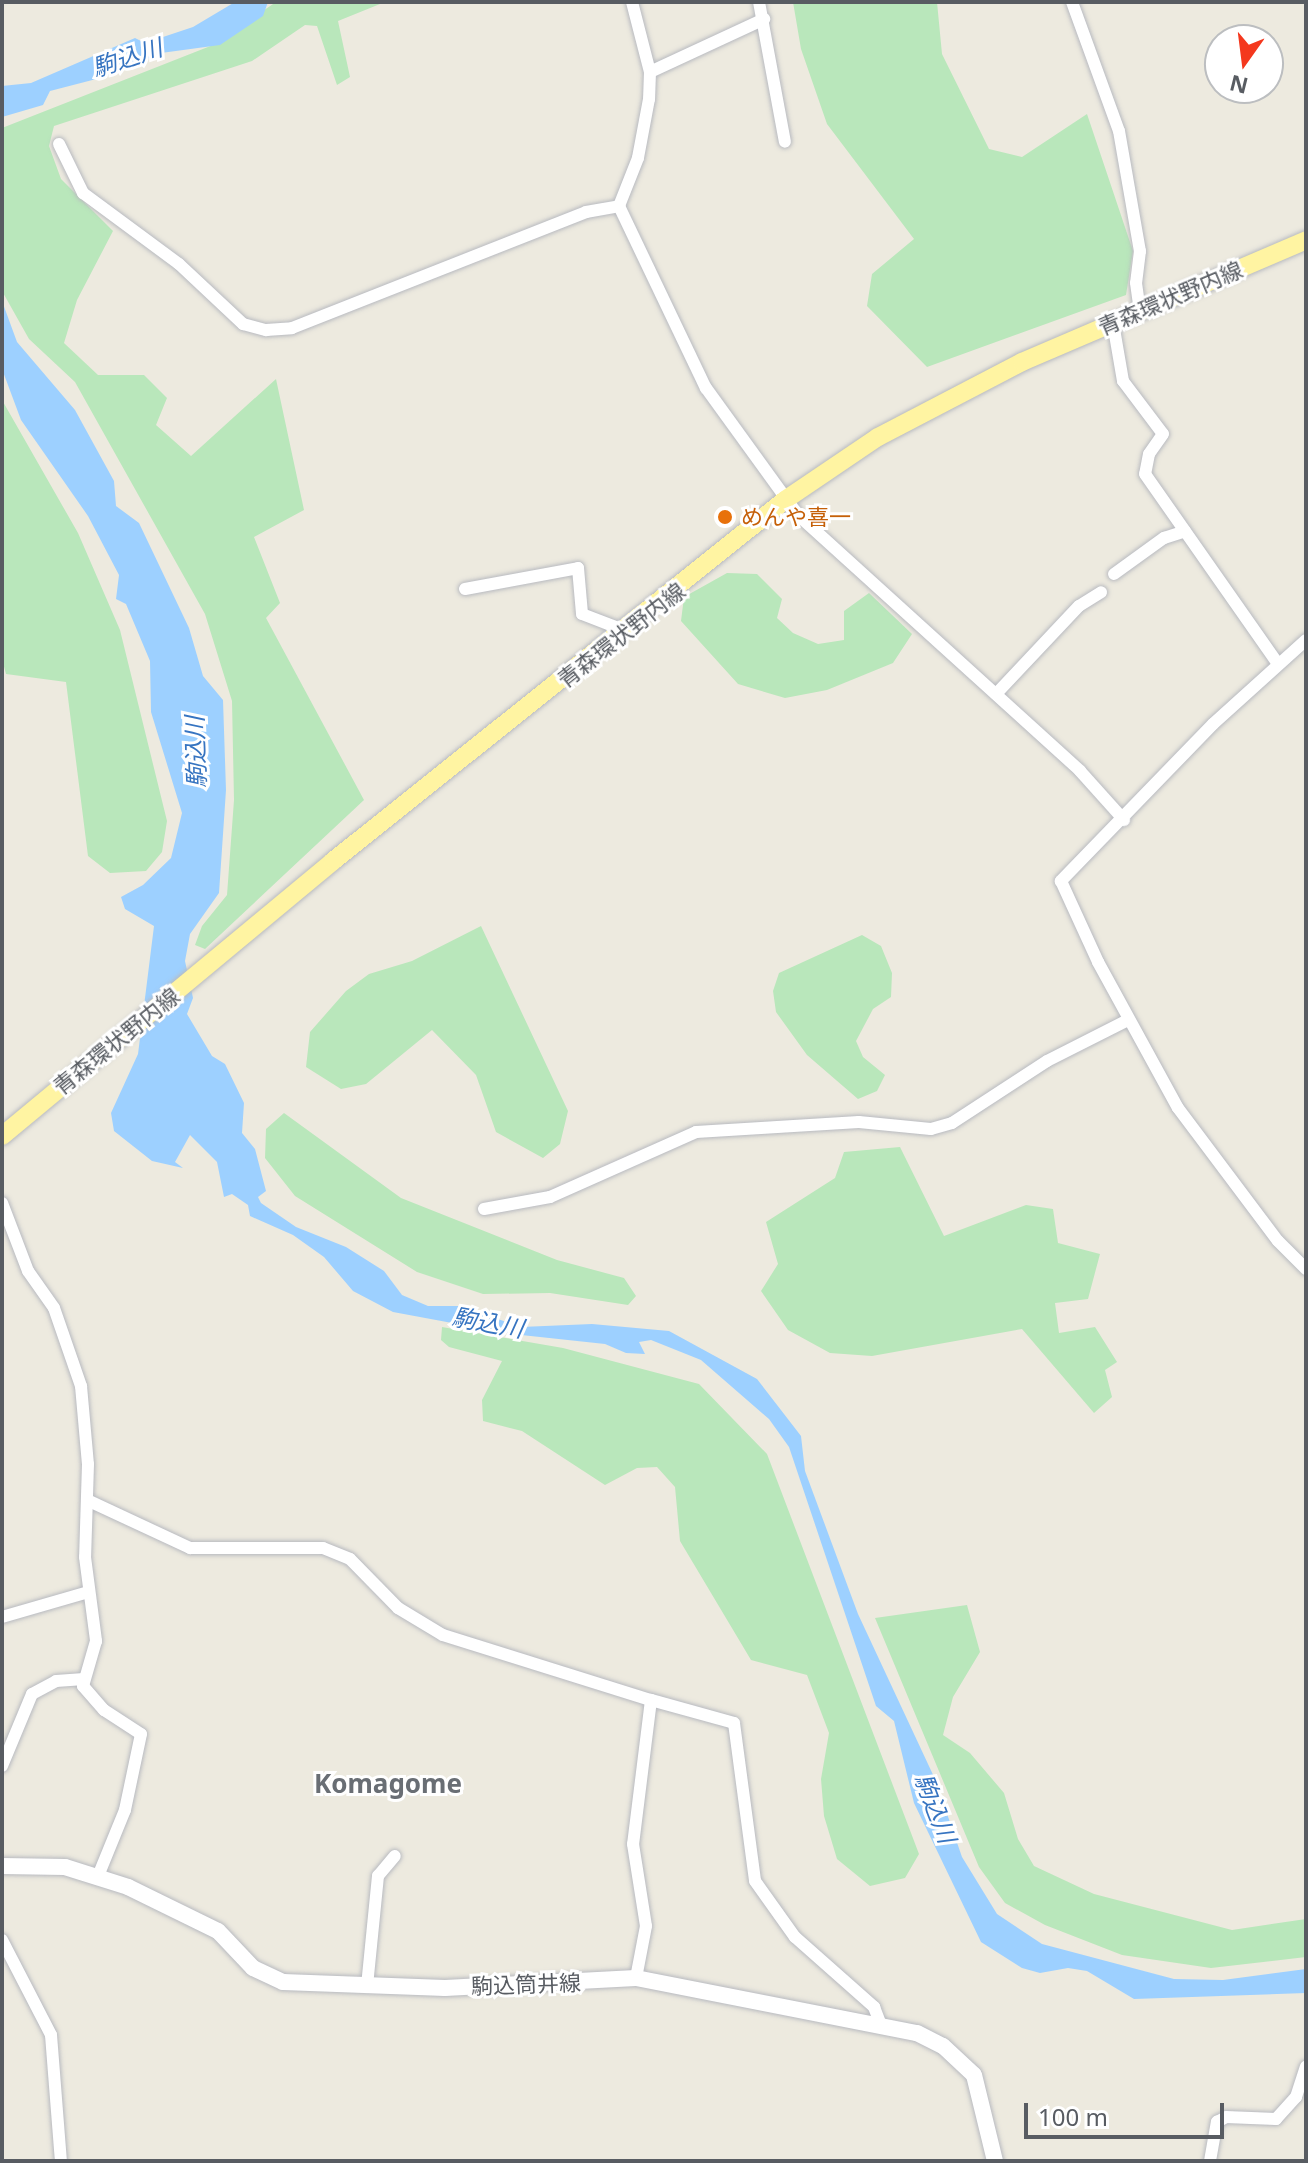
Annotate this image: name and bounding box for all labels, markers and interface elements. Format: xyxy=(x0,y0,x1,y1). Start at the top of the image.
north arrow xyxy=(1204,24,1284,104)
water label: 駒込川 xyxy=(88,32,166,82)
text: N xyxy=(1226,69,1251,102)
street label: 青森環状野内線 xyxy=(1094,256,1246,340)
place label: めんや喜一 xyxy=(741,504,851,530)
marker: めんや喜一 xyxy=(716,508,734,526)
street label: 青森環状野内線 xyxy=(552,577,690,693)
water label: 駒込川 xyxy=(179,716,211,788)
street label: 青森環状野内線 xyxy=(48,982,184,1100)
water label: 駒込川 xyxy=(450,1302,526,1342)
district label: Komagome xyxy=(314,1768,462,1800)
water label: 駒込川 xyxy=(910,1769,962,1847)
street label: 駒込筒井線 xyxy=(471,1969,581,1999)
scale bar xyxy=(1028,2087,1228,2137)
text: 100 m xyxy=(1038,2100,1108,2133)

